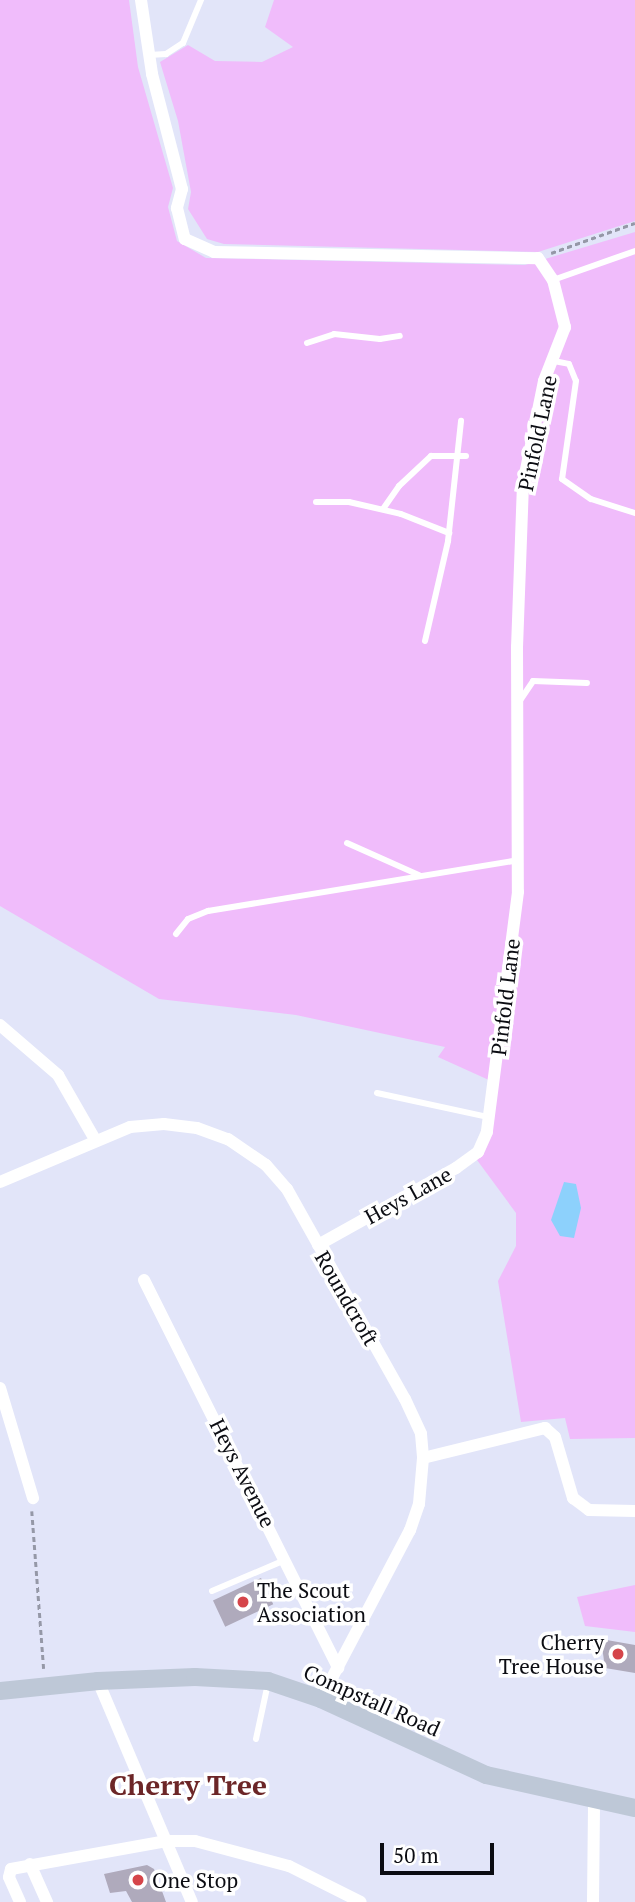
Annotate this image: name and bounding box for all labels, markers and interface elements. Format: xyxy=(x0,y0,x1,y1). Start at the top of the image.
street label: Pinfold Lane xyxy=(512,373,562,493)
street label: Pinfold Lane xyxy=(485,937,525,1057)
street label: Heys Lane xyxy=(360,1161,456,1229)
street label: Roundcroft xyxy=(310,1246,384,1350)
street label: Heys Avenue xyxy=(205,1414,281,1532)
place label: The Scout Association xyxy=(257,1577,366,1627)
marker: The Scout Association xyxy=(235,1594,251,1610)
place label: Cherry Tree House xyxy=(499,1629,604,1679)
marker: Cherry Tree House xyxy=(610,1646,626,1662)
street label: Compstall Road xyxy=(300,1659,444,1741)
district label: Cherry Tree xyxy=(109,1768,267,1802)
scale bar xyxy=(383,1828,497,1872)
text: 50 m xyxy=(393,1841,439,1869)
place label: One Stop xyxy=(152,1867,238,1893)
marker: One Stop xyxy=(130,1872,146,1888)

